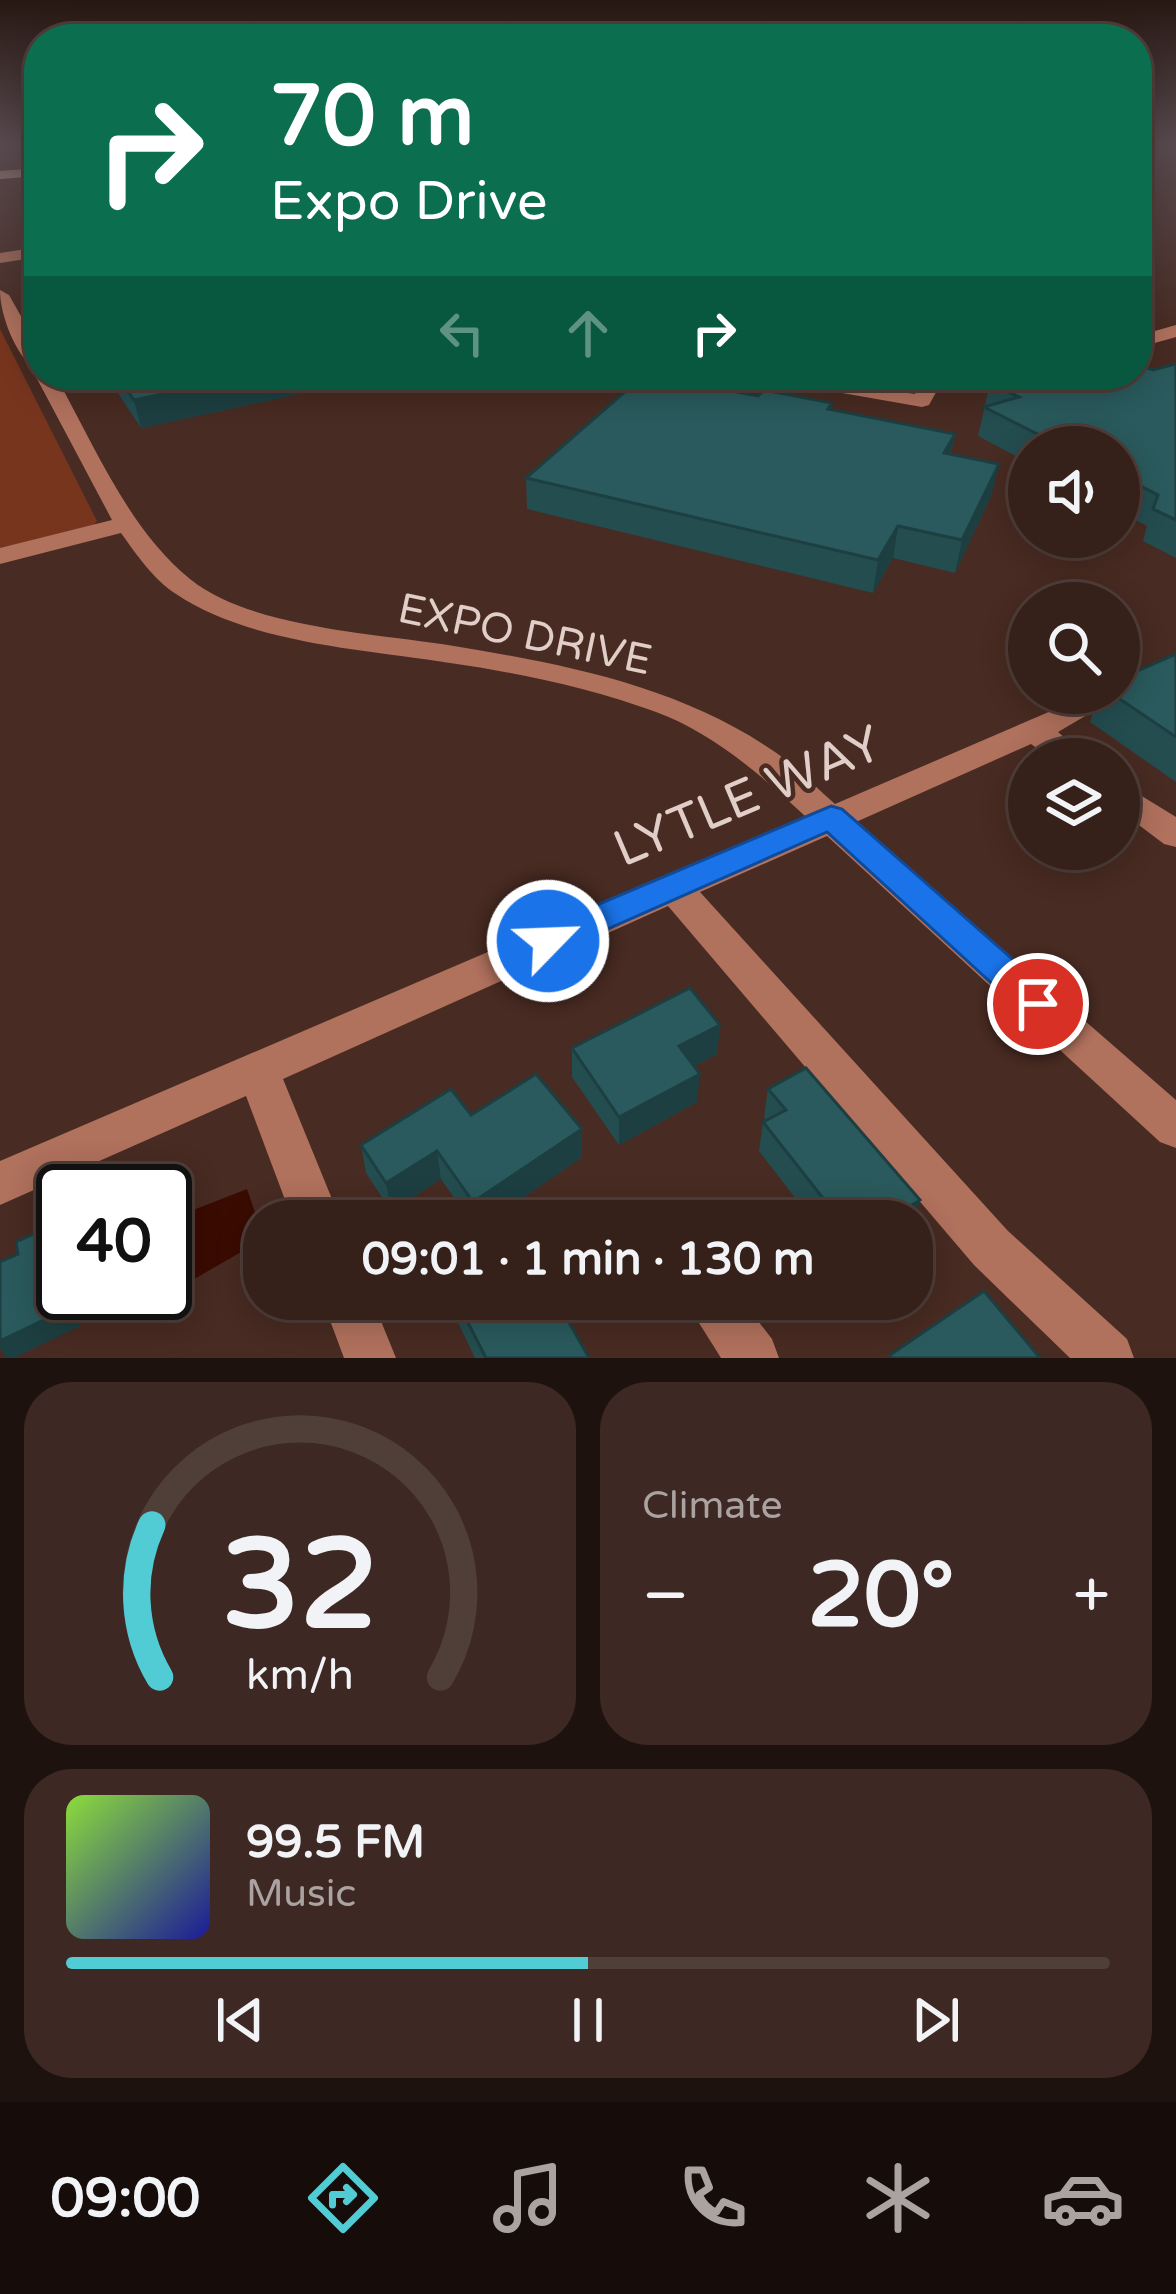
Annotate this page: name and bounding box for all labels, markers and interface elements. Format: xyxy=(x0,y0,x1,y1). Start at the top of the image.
text: 70 m xyxy=(270,67,474,168)
icon: right xyxy=(72,72,228,228)
text: Expo Drive xyxy=(270,169,548,234)
icon: left xyxy=(429,300,495,366)
icon: ahead xyxy=(555,300,621,366)
icon: right xyxy=(681,300,747,366)
map controls xyxy=(1008,426,1140,870)
button: sound xyxy=(1008,426,1140,558)
button: search xyxy=(1008,582,1140,714)
street label: EXPO DRIVE xyxy=(393,583,656,686)
street label: LYTLE WAY xyxy=(605,713,891,881)
button: layers xyxy=(1008,738,1140,870)
position arrow xyxy=(485,878,611,1004)
pin xyxy=(987,953,1089,1055)
icon: arrive xyxy=(1005,971,1071,1037)
speed limit sign: 40 xyxy=(36,1164,192,1320)
text: 09:01 · 1 min · 130 m xyxy=(362,1233,814,1287)
text: Climate xyxy=(642,1482,782,1529)
text: 32 xyxy=(222,1511,378,1662)
text: 20° xyxy=(807,1542,954,1651)
text: − xyxy=(642,1556,689,1636)
text: + xyxy=(1073,1556,1110,1636)
text: km/h xyxy=(246,1649,354,1700)
text: 99.5 FM xyxy=(246,1816,425,1870)
text: Music xyxy=(246,1870,356,1917)
icon: previous xyxy=(207,1987,273,2053)
icon: pause xyxy=(555,1987,621,2053)
icon: next xyxy=(903,1987,969,2053)
icon: directions xyxy=(301,2156,385,2240)
icon: music xyxy=(486,2156,570,2240)
icon: phone xyxy=(671,2156,755,2240)
icon: climate xyxy=(856,2156,940,2240)
icon: car xyxy=(1041,2156,1125,2240)
text: 09:00 xyxy=(51,2166,200,2231)

